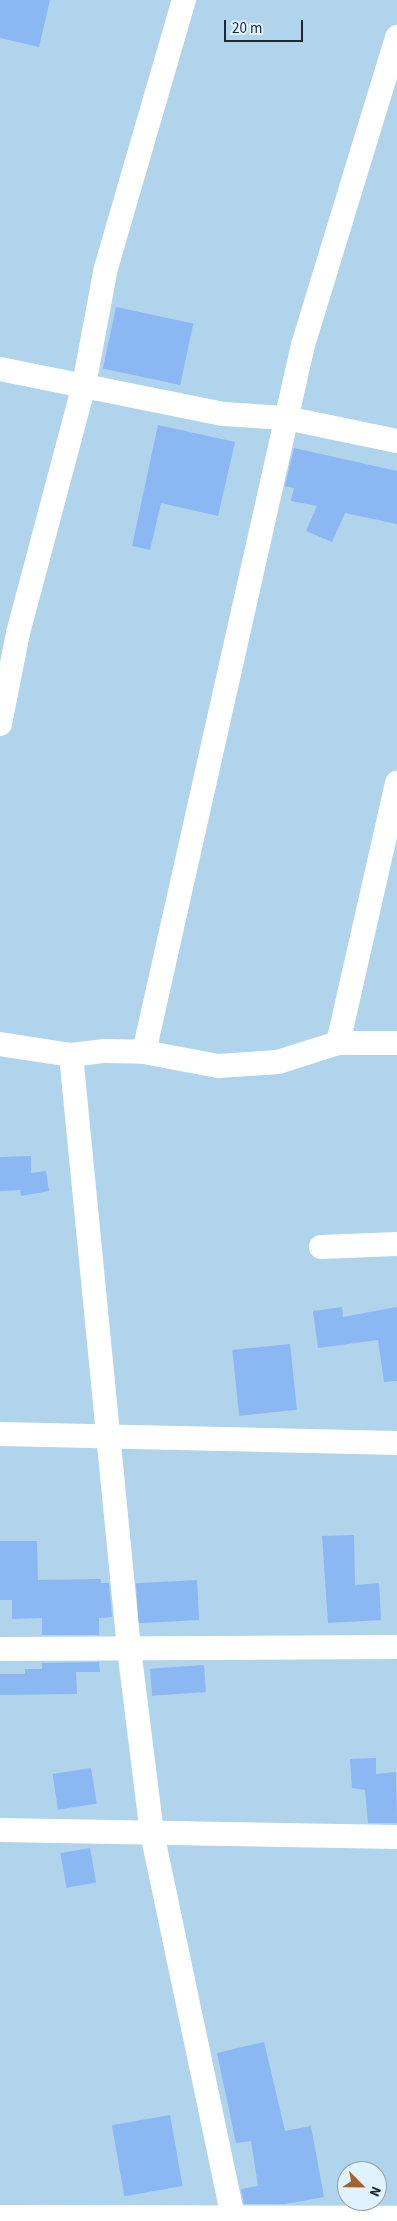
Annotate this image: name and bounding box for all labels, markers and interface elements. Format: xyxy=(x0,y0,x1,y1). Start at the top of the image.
scale bar xyxy=(227,10,306,42)
text: 20 m xyxy=(232,18,262,39)
north arrow xyxy=(337,2161,387,2211)
text: N xyxy=(364,2183,386,2200)

